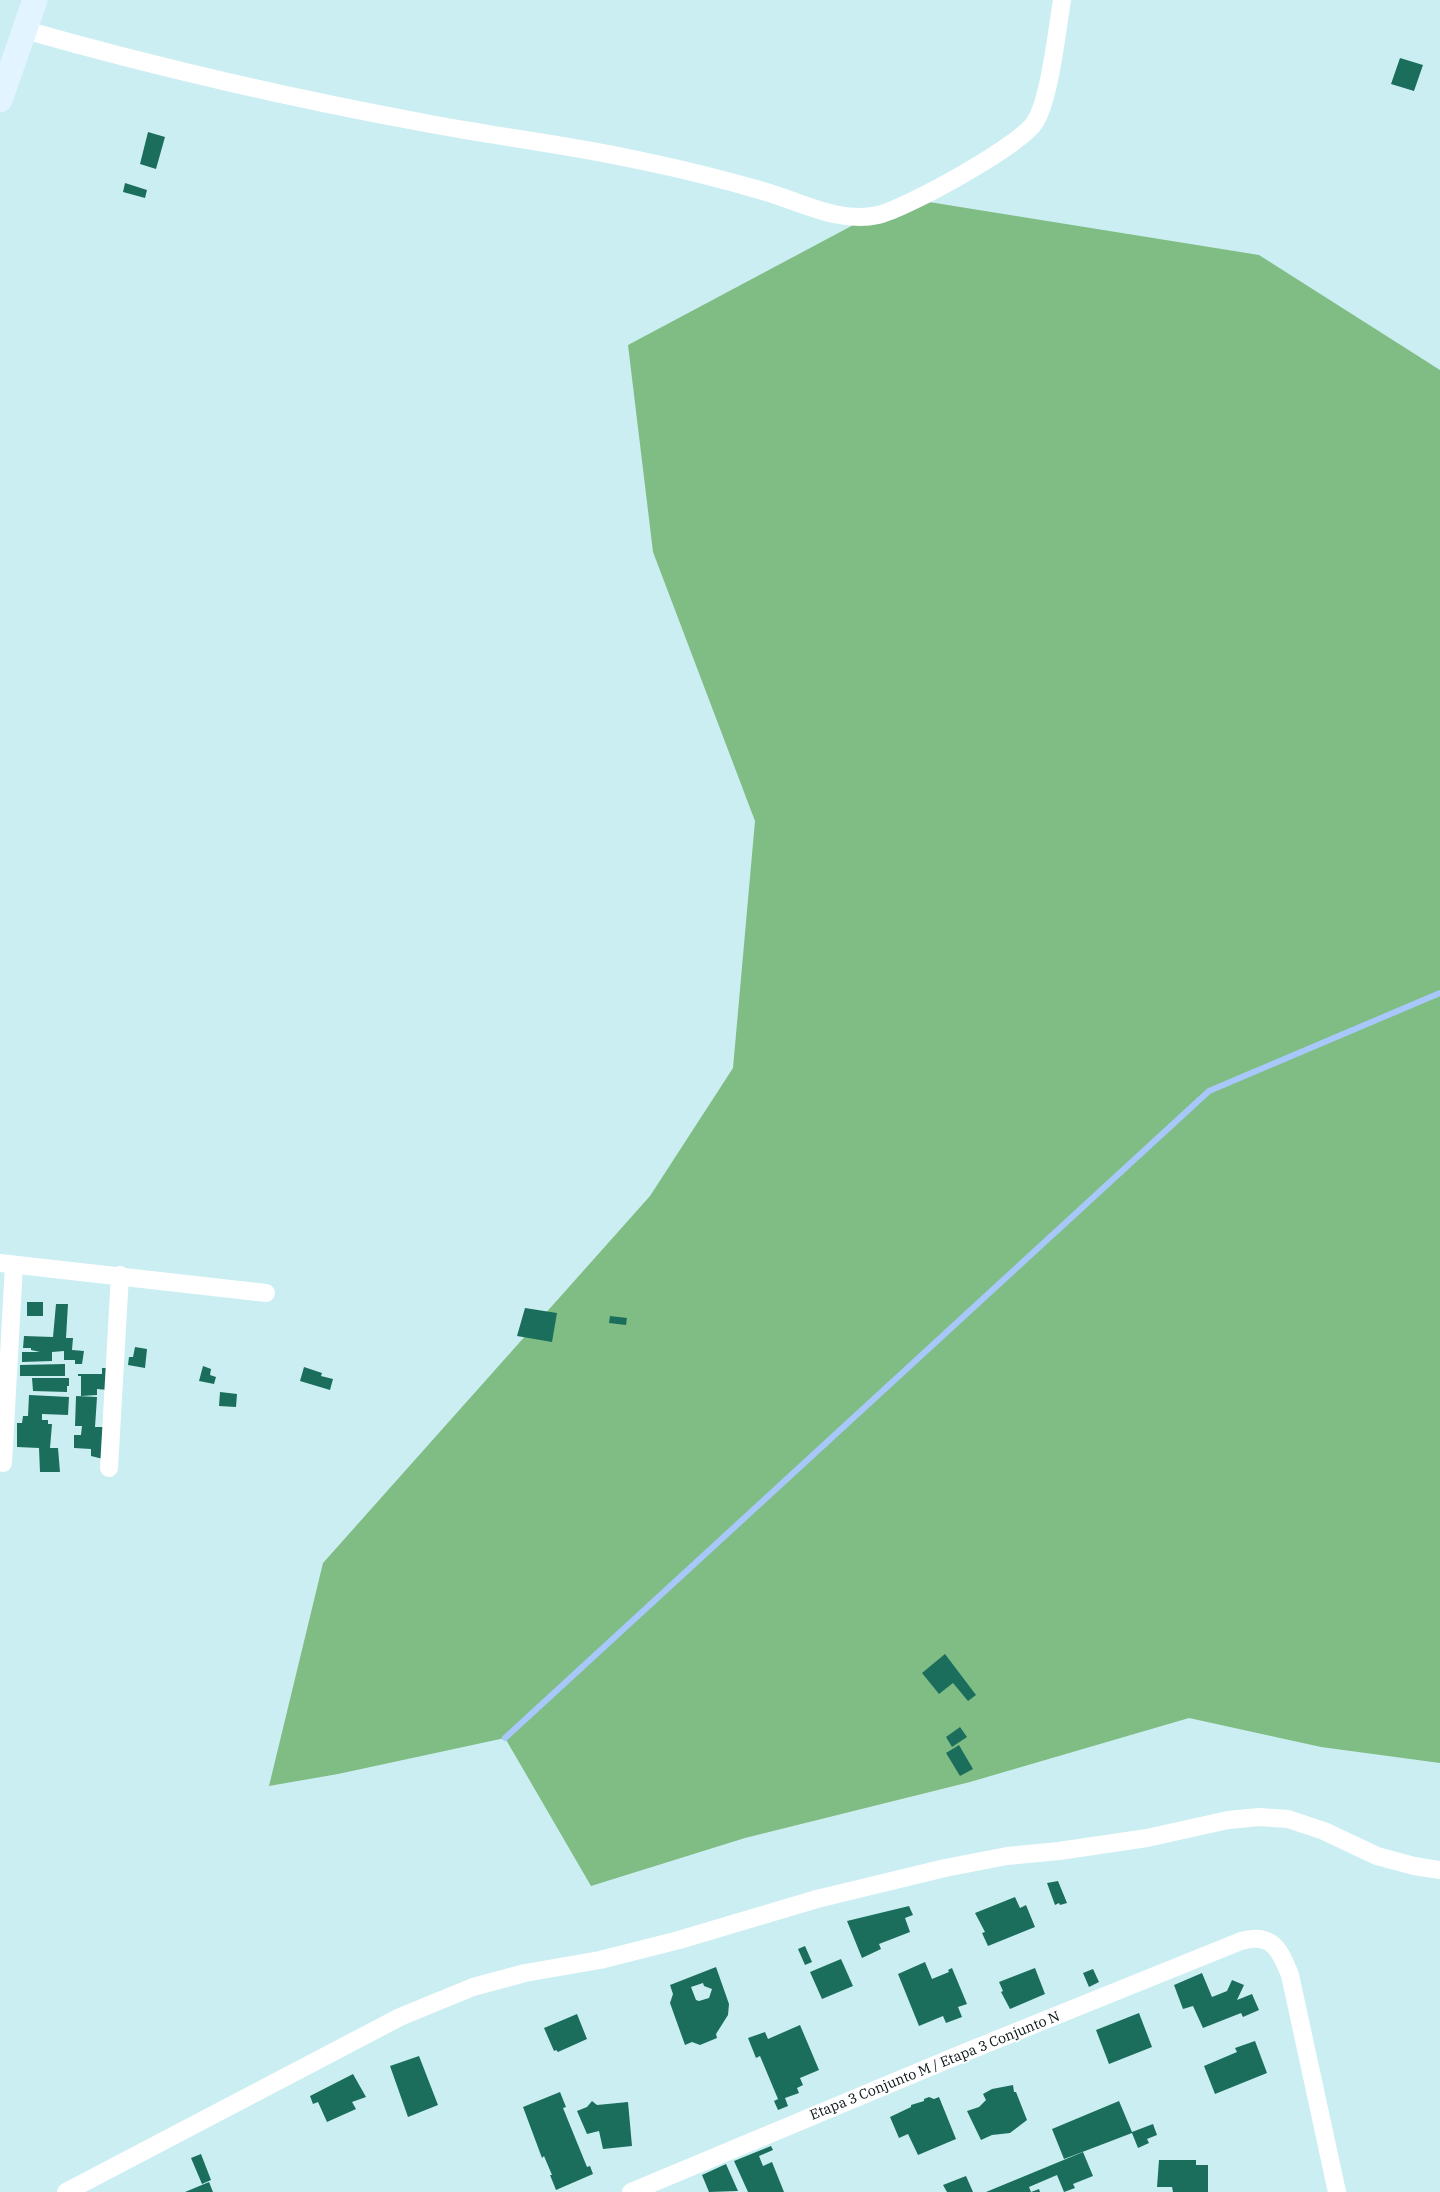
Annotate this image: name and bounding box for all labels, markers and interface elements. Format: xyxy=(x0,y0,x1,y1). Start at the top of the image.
street label: Etapa 3 Conjunto M / Etapa 3 Conjunto N xyxy=(808,2008,1062,2124)

